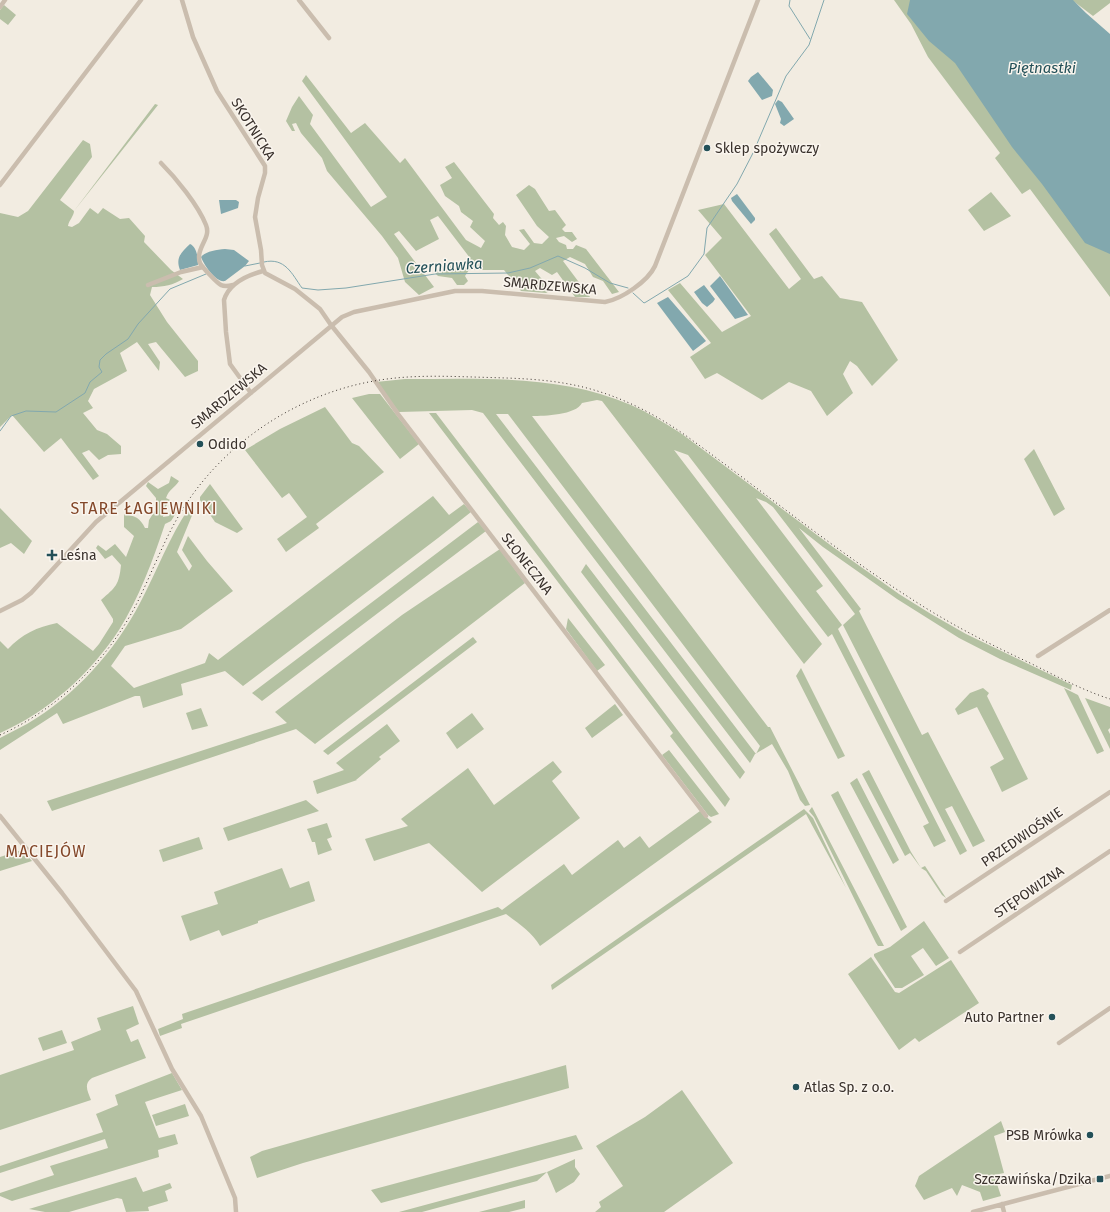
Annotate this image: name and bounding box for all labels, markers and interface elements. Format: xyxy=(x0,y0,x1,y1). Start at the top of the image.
water label: Piętnastki xyxy=(1008,59,1076,77)
street label: SKOTNICKA xyxy=(227,95,279,163)
place label: Sklep spożywczy xyxy=(715,140,819,157)
marker: Sklep spożywczy xyxy=(702,143,712,153)
water label: Czerniawka xyxy=(405,254,483,278)
street label: SMARDZEWSKA xyxy=(503,273,597,299)
street label: SMARDZEWSKA xyxy=(188,359,270,433)
place label: Odido xyxy=(208,436,247,453)
marker: Odido xyxy=(195,439,205,449)
district label: STARE ŁAGIEWNIKI xyxy=(70,499,218,518)
street label: SŁONECZNA xyxy=(498,530,556,598)
place label: Leśna xyxy=(60,547,97,564)
marker: Leśna xyxy=(47,550,57,560)
street label: PRZEDWIOŚNIE xyxy=(978,803,1066,870)
district label: MACIEJÓW xyxy=(6,841,86,861)
street label: STĘPOWIZNA xyxy=(991,862,1067,922)
place label: Auto Partner xyxy=(964,1009,1045,1026)
marker: Auto Partner xyxy=(1047,1012,1057,1022)
place label: Atlas Sp. z o.o. xyxy=(804,1079,894,1096)
marker: Atlas Sp. z o.o. xyxy=(791,1082,801,1092)
place label: PSB Mrówka xyxy=(1006,1127,1082,1144)
marker: PSB Mrówka xyxy=(1085,1130,1095,1140)
place label: Szczawińska/Dzika xyxy=(974,1171,1092,1188)
marker: Szczawińska/Dzika xyxy=(1095,1174,1105,1184)

